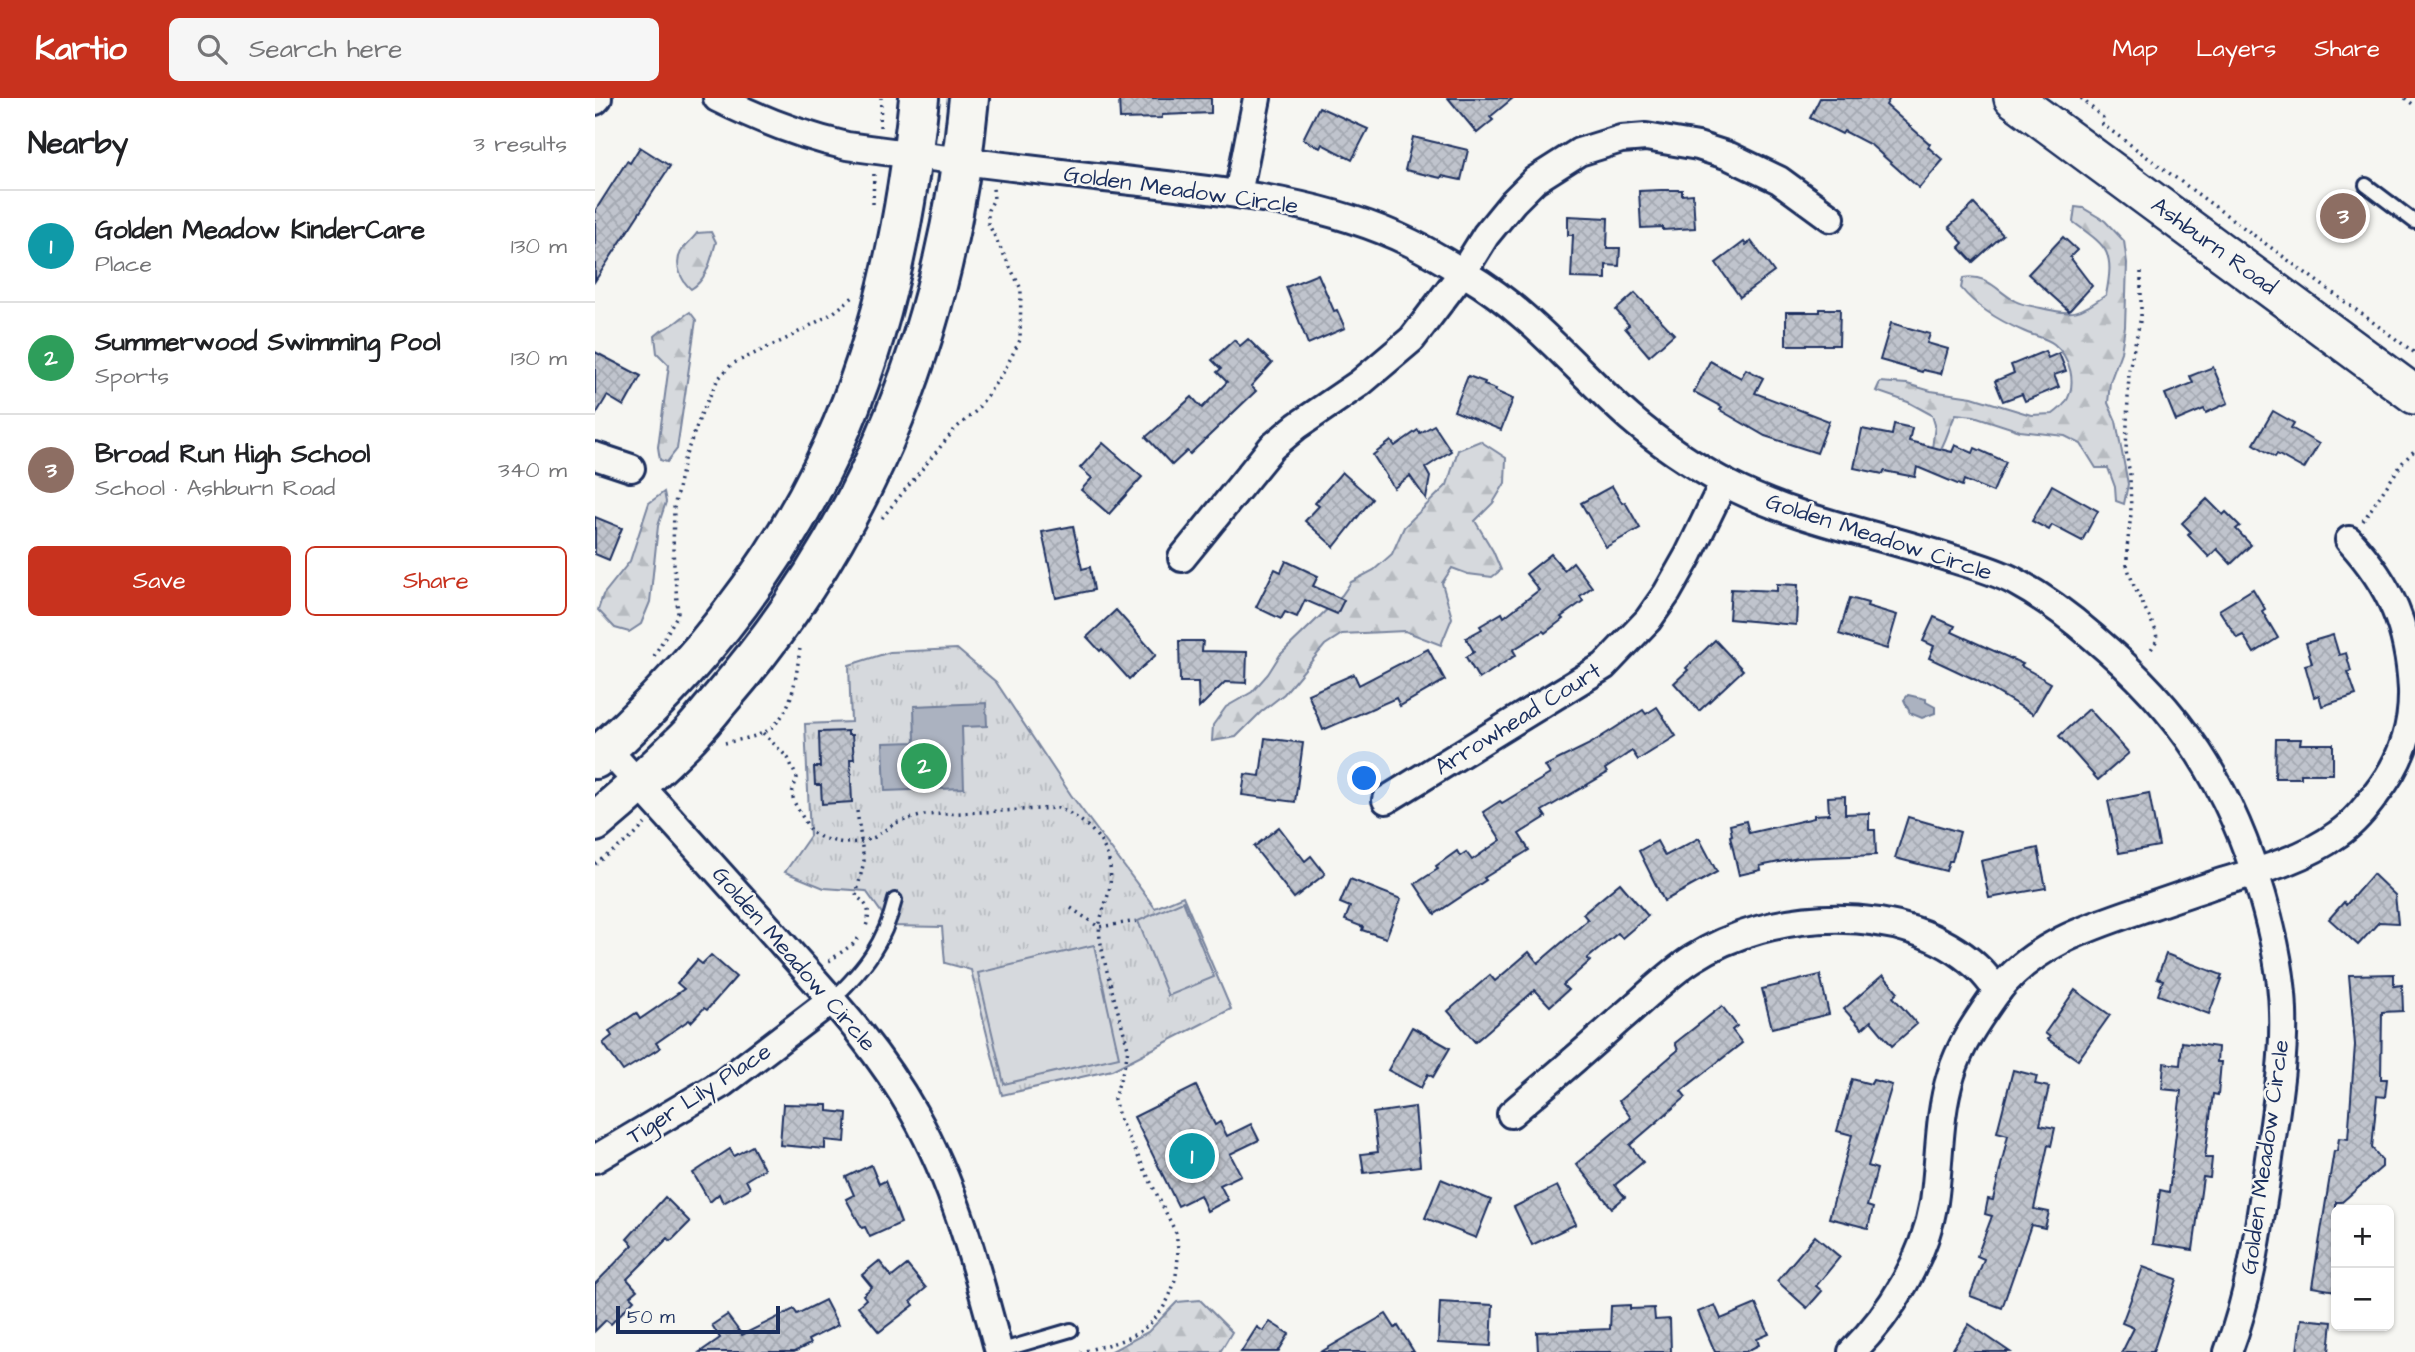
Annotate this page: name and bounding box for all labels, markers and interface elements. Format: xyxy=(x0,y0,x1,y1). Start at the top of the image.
search box xyxy=(169,18,659,81)
text: Kartio xyxy=(35,26,127,72)
icon: search xyxy=(193,30,231,68)
text: Search here xyxy=(249,31,402,67)
text: Map xyxy=(2113,32,2158,66)
text: Layers xyxy=(2196,32,2276,66)
text: Share xyxy=(2314,32,2380,66)
text: Nearby xyxy=(28,123,128,165)
text: 3 results xyxy=(473,128,567,160)
street label: Golden Meadow Circle xyxy=(1062,158,1300,222)
street label: Ashburn Road xyxy=(2145,189,2284,303)
pin: 3 xyxy=(2320,190,2366,242)
text: Golden Meadow KinderCare xyxy=(95,212,425,248)
text: 1 xyxy=(50,230,52,262)
text: 130 m xyxy=(511,230,567,262)
text: Place xyxy=(95,248,152,280)
text: Summerwood Swimming Pool xyxy=(95,324,441,360)
text: 2 xyxy=(44,342,58,374)
text: 130 m xyxy=(511,342,567,374)
text: Sports xyxy=(95,360,169,392)
text: Broad Run High School xyxy=(95,436,370,472)
text: 3 xyxy=(45,454,57,486)
text: 340 m xyxy=(498,454,567,486)
text: School · Ashburn Road xyxy=(95,472,335,504)
street label: Golden Meadow Circle xyxy=(1762,485,1996,589)
button: Save xyxy=(28,546,291,616)
button: Share xyxy=(305,546,567,616)
street label: Arrowhead Court xyxy=(1428,654,1608,783)
pin: 2 xyxy=(901,740,947,792)
your location xyxy=(1347,761,1381,795)
street label: Golden Meadow Circle xyxy=(704,859,884,1059)
street label: Tiger Lily Place xyxy=(621,1035,778,1153)
street label: Golden Meadow Circle xyxy=(2233,1038,2297,1276)
pin: 1 xyxy=(1169,1130,1215,1182)
map controls xyxy=(2331,1205,2394,1331)
button: + xyxy=(2331,1205,2394,1268)
button: − xyxy=(2331,1268,2394,1331)
scale bar xyxy=(616,1303,781,1335)
text: 50 m xyxy=(627,1304,675,1331)

